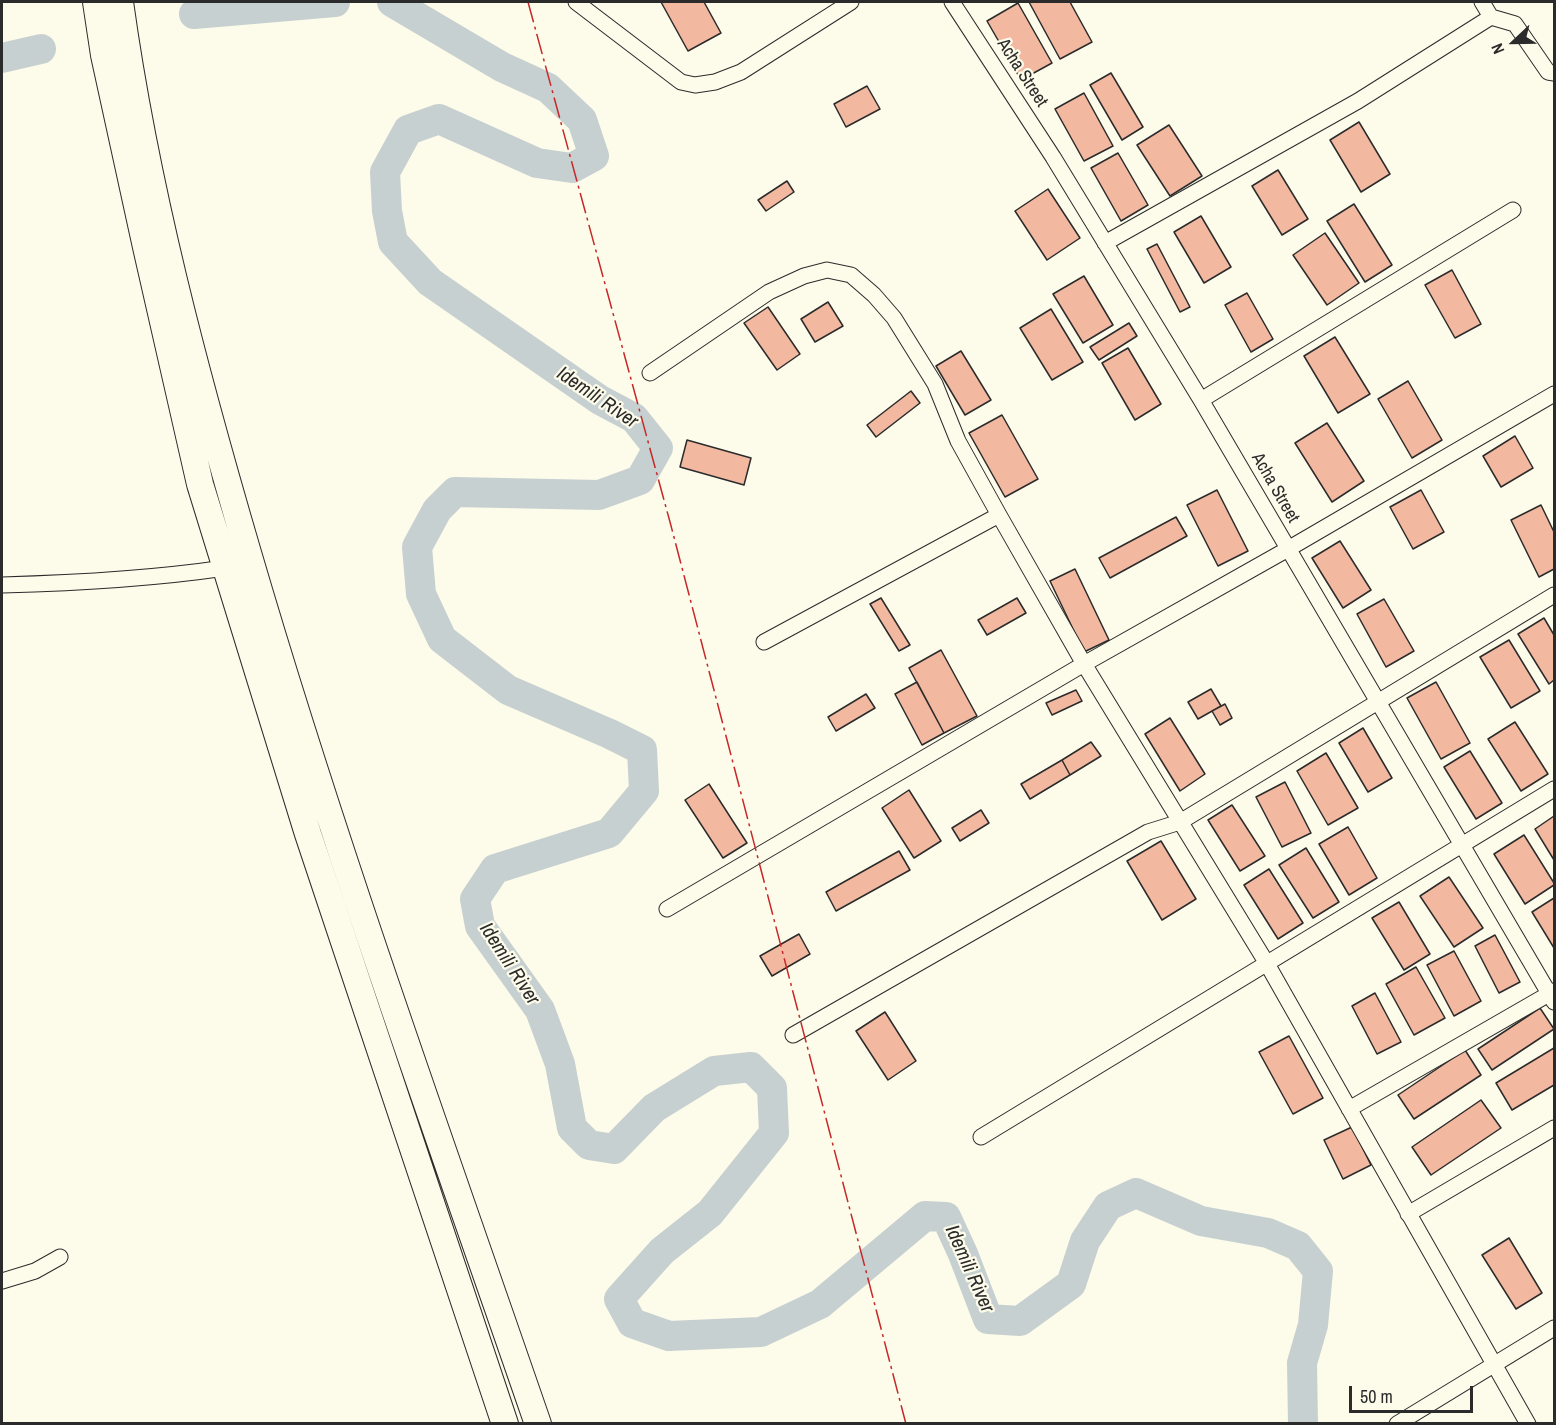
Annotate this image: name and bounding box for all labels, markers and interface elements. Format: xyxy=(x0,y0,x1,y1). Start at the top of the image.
north arrow xyxy=(1484,12,1544,72)
street label: Acha Street xyxy=(992,35,1052,111)
text: N xyxy=(1485,40,1509,57)
water label: Idemili River xyxy=(552,362,642,434)
street label: Acha Street xyxy=(1246,449,1304,527)
water label: Idemili River xyxy=(474,918,544,1010)
water label: Idemili River xyxy=(939,1222,999,1316)
scale bar xyxy=(1352,1374,1476,1412)
text: 50 m xyxy=(1360,1384,1393,1409)

